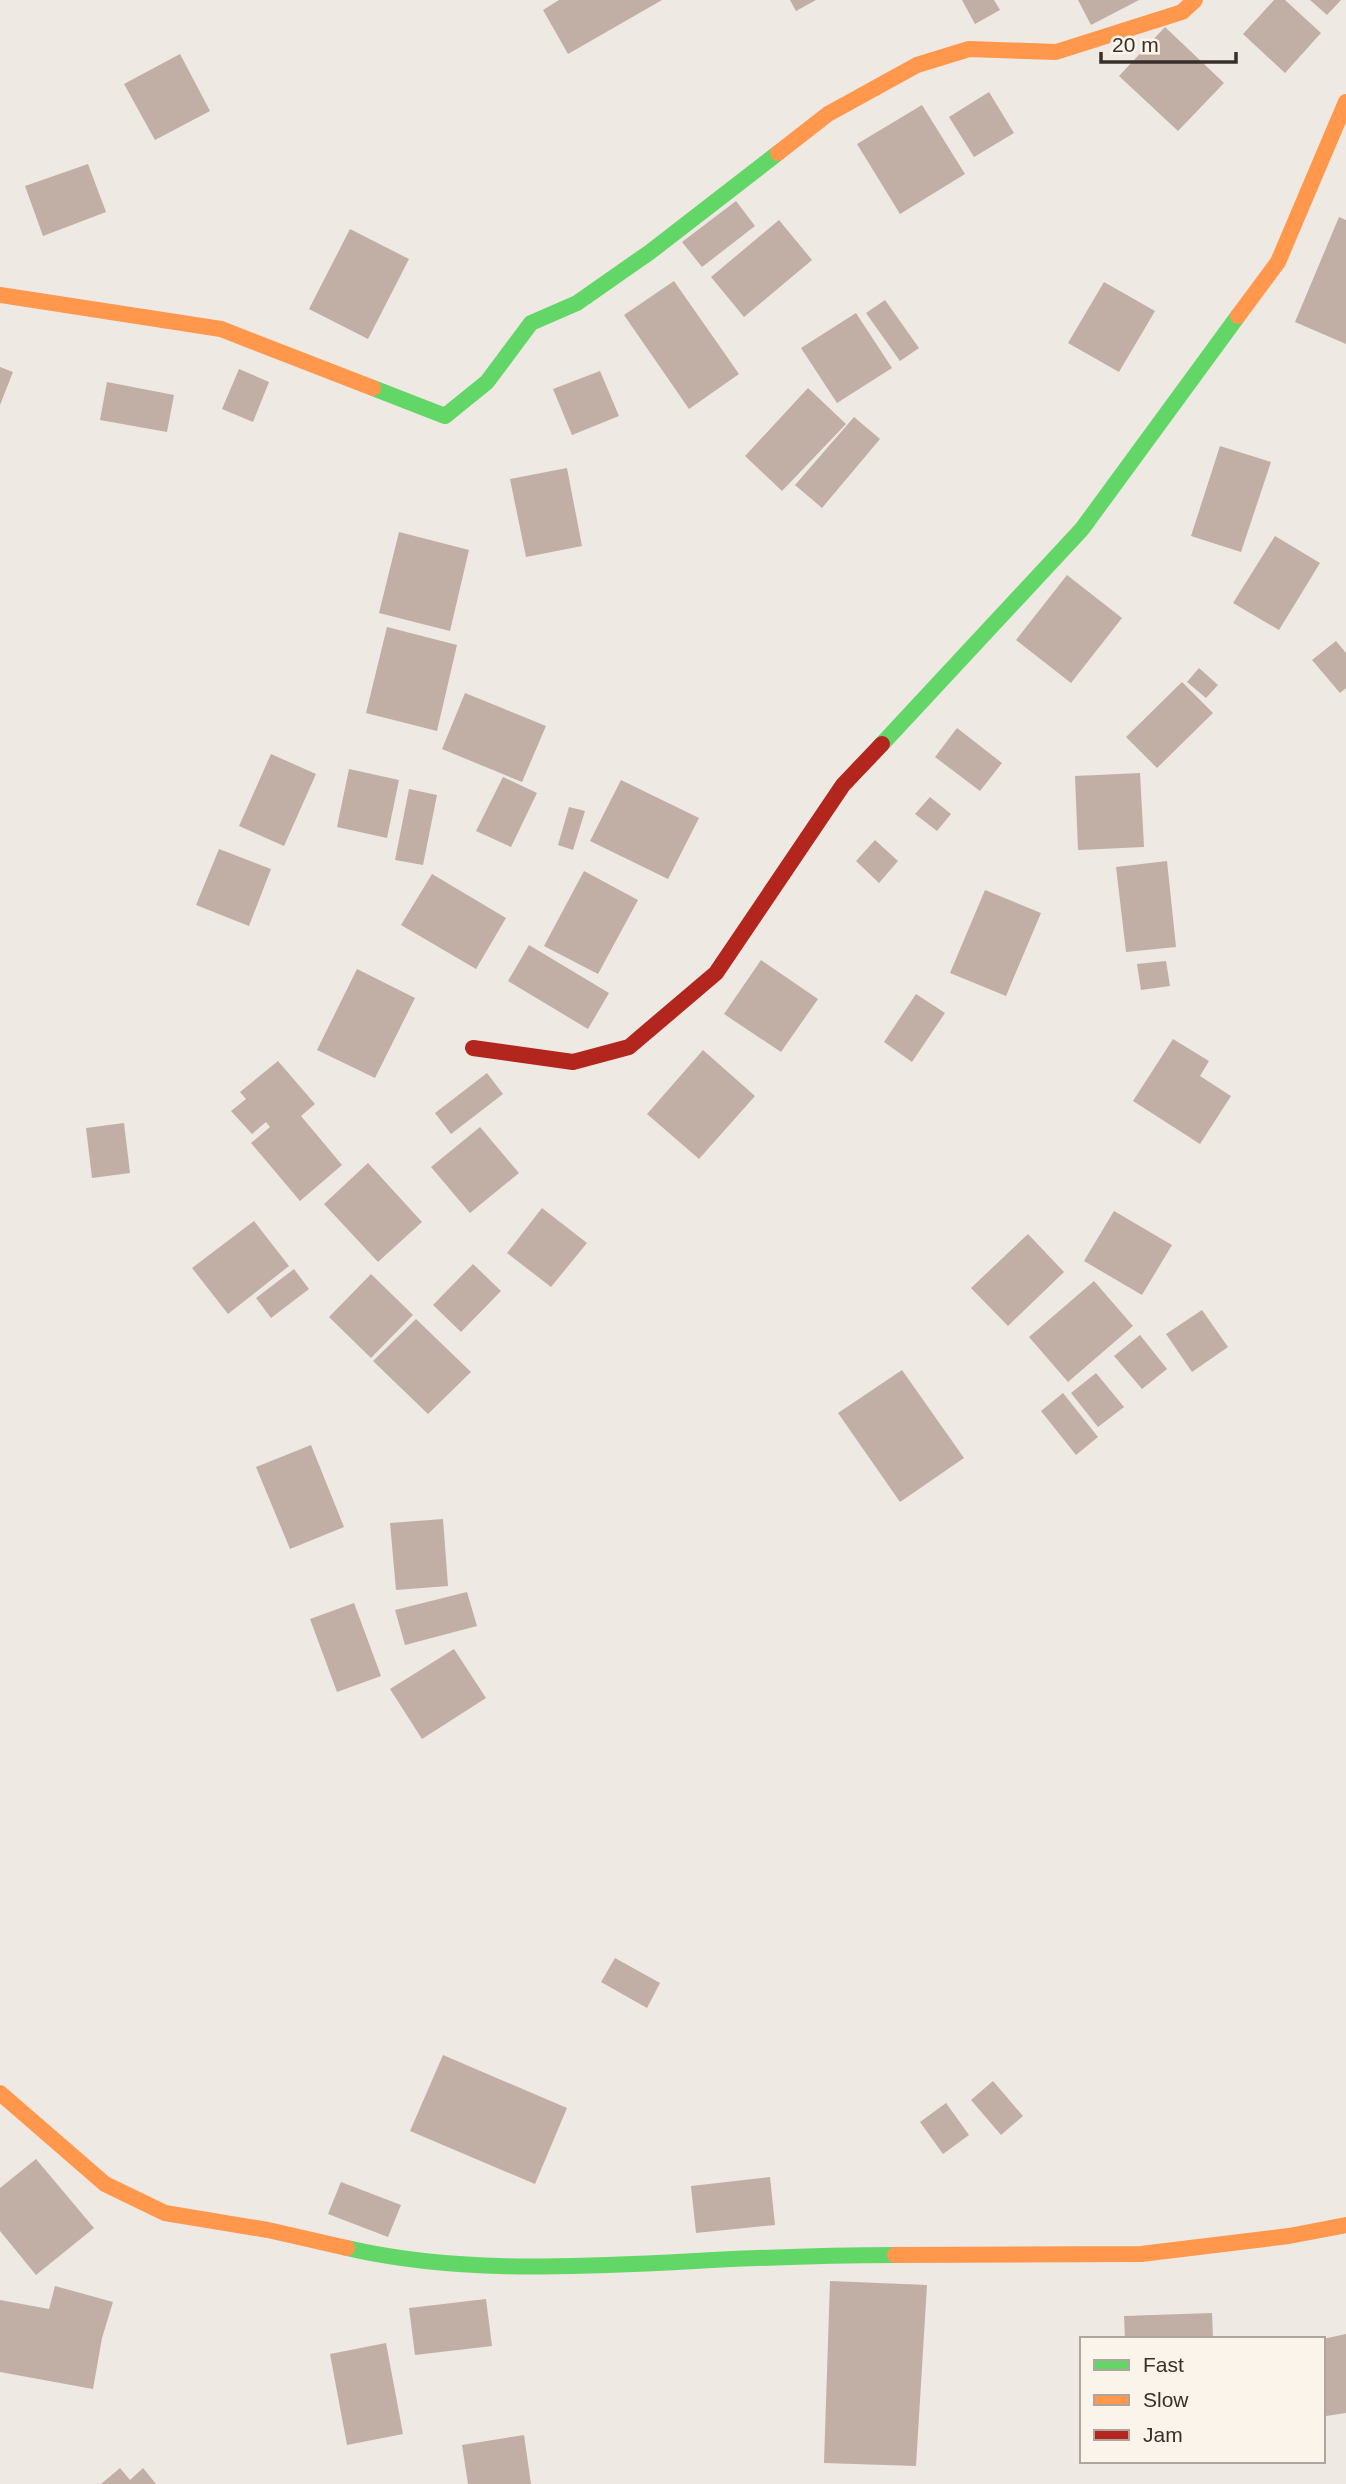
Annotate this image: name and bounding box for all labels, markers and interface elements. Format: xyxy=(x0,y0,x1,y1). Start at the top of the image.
scale bar xyxy=(1101,21,1236,65)
text: 20 m xyxy=(1112,33,1159,56)
legend xyxy=(1080,2337,1325,2463)
text: Fast xyxy=(1143,2353,1184,2376)
text: Slow xyxy=(1143,2388,1189,2411)
text: Jam xyxy=(1143,2423,1183,2446)

